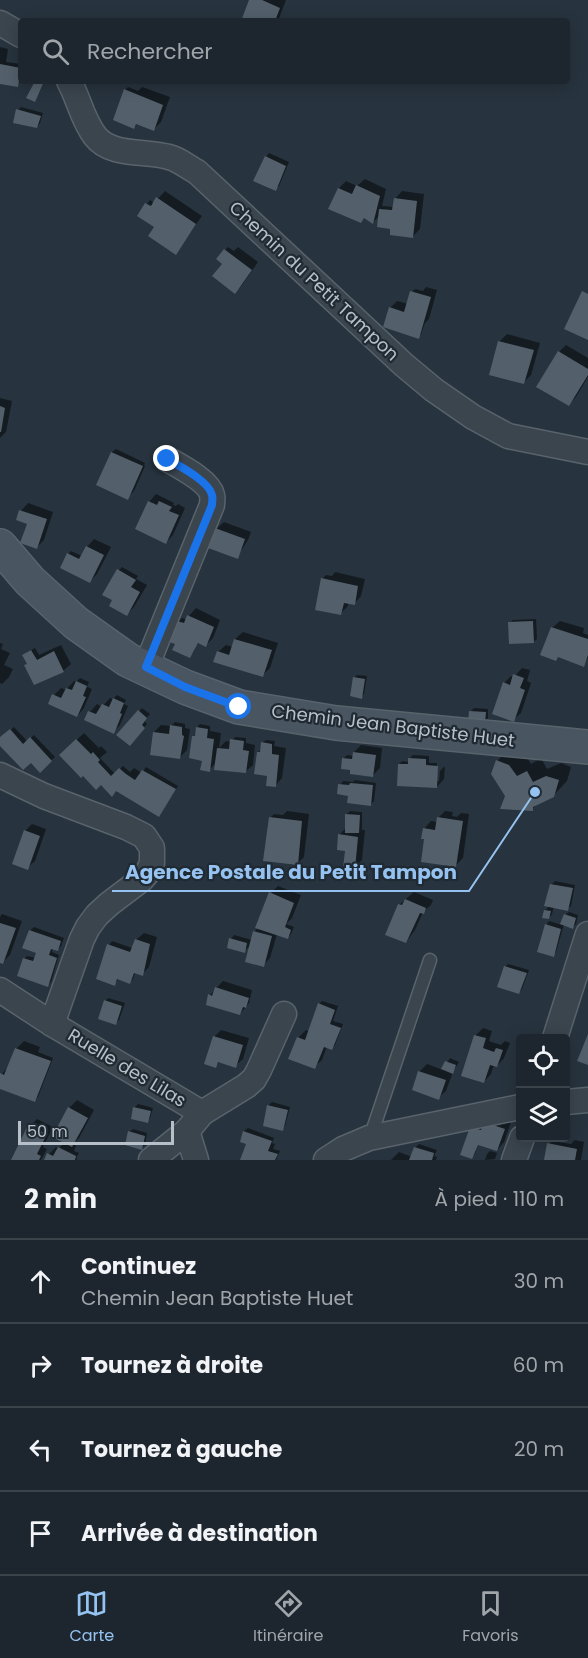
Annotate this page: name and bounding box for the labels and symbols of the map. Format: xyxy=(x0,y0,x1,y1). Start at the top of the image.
street label: Chemin du Petit Tampon xyxy=(224,195,405,366)
route end xyxy=(153,445,179,471)
route start xyxy=(225,693,251,719)
street label: Chemin Jean Baptiste Huet xyxy=(270,698,516,753)
callout: Agence Postale du Petit Tampon xyxy=(112,853,469,891)
text: Agence Postale du Petit Tampon xyxy=(125,858,457,886)
street label: Ruelle des Lilas xyxy=(63,1022,191,1113)
scale bar xyxy=(18,1118,174,1146)

